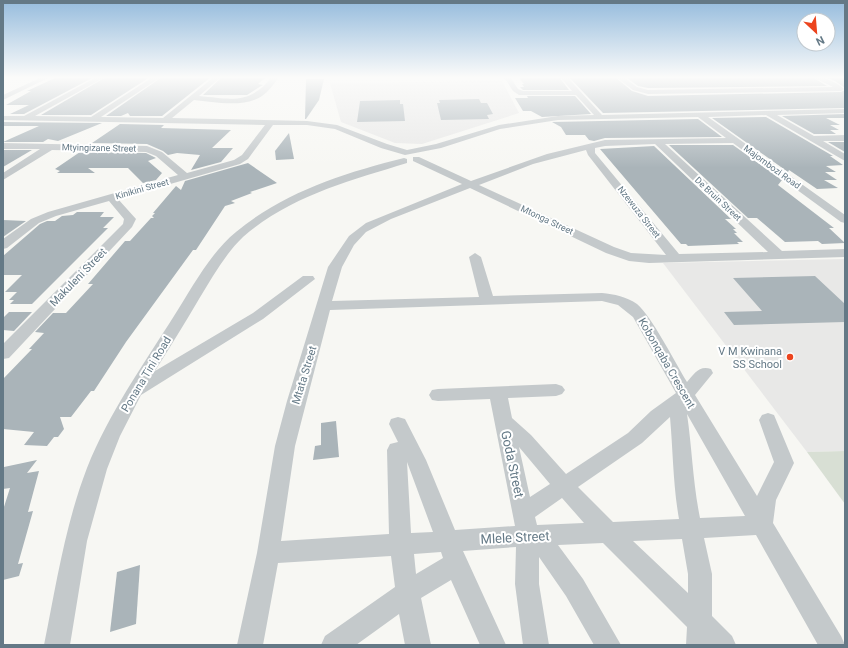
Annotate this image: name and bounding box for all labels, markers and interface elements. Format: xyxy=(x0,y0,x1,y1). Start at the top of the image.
north arrow xyxy=(796,12,836,52)
text: N xyxy=(814,33,827,48)
street label: Mtyingizane Street xyxy=(62,142,136,154)
street label: Majombozi Road xyxy=(742,143,802,191)
street label: De Bruin Street xyxy=(693,175,743,223)
street label: Kinikini Street xyxy=(114,177,170,201)
street label: Nzewuza Street xyxy=(616,184,662,240)
street label: Mtonga Street xyxy=(519,203,575,237)
street label: Makuleni Street xyxy=(47,245,110,309)
street label: Kobonqaba Crescent xyxy=(635,316,698,411)
street label: Ponana Tini Road xyxy=(119,334,174,414)
street label: Mtata Street xyxy=(289,344,320,406)
place label: V M Kwinana SS School xyxy=(718,345,782,371)
marker: V M Kwinana SS School xyxy=(785,352,795,362)
street label: Goda Street xyxy=(498,429,527,499)
street label: Mlele Street xyxy=(480,528,550,547)

